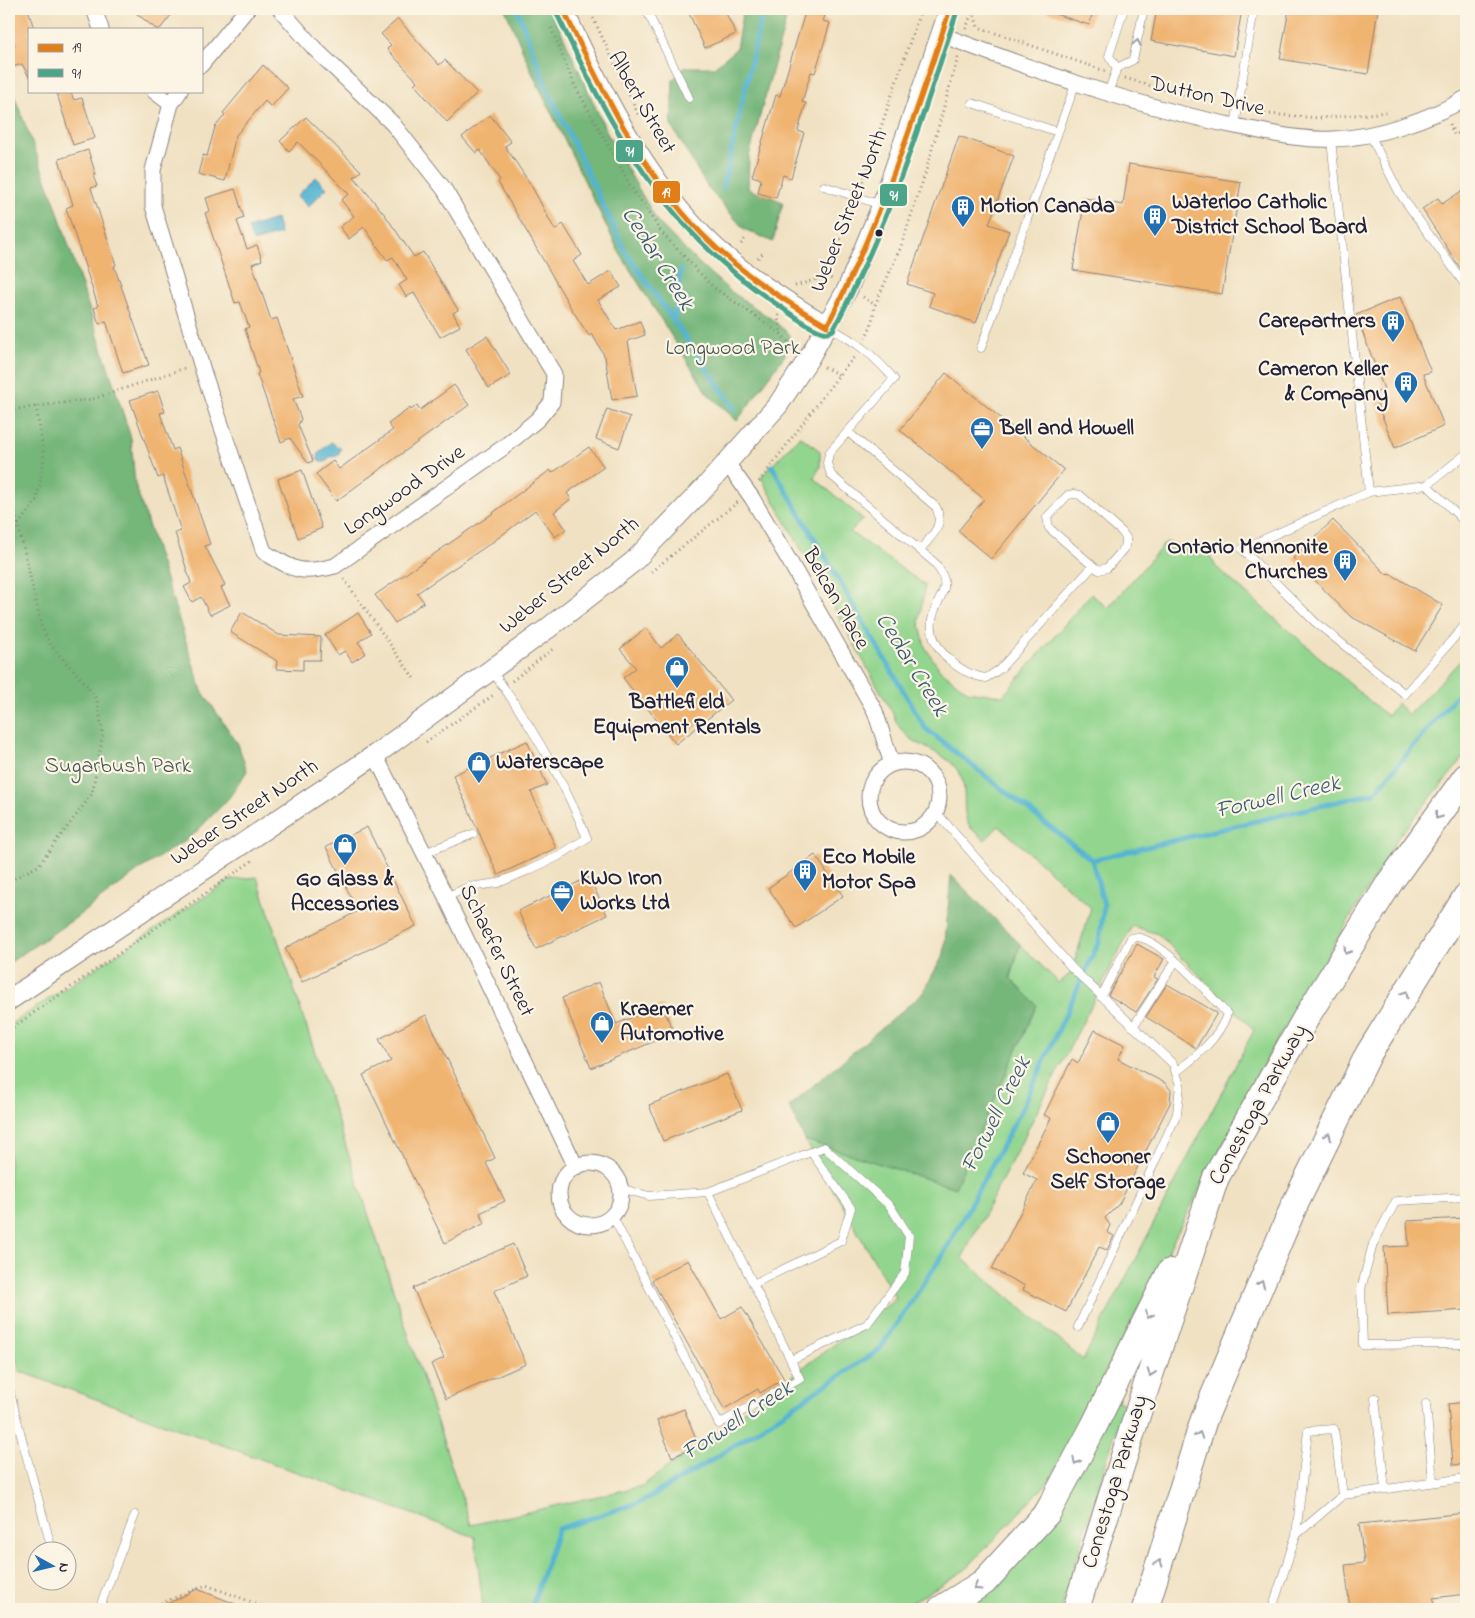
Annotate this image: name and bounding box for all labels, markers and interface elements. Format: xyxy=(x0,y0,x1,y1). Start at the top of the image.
legend xyxy=(28,28,202,92)
text: 19 xyxy=(72,37,82,59)
one-way arrow xyxy=(1131,39,1141,48)
street label: Albert Street xyxy=(599,46,684,161)
text: 91 xyxy=(72,63,82,85)
street label: Dutton Drive xyxy=(1145,68,1268,126)
street label: Weber Street North xyxy=(803,125,897,297)
line badge: 91 xyxy=(615,139,644,163)
text: 91 xyxy=(625,142,635,163)
line badge: 19 xyxy=(652,180,681,204)
text: 19 xyxy=(662,183,671,204)
line badge: 91 xyxy=(879,183,908,207)
text: 91 xyxy=(889,186,899,207)
place label: Waterloo Catholic District School Board xyxy=(1171,187,1368,244)
place label: Motion Canada xyxy=(980,191,1115,223)
building icon: Motion Canada xyxy=(950,194,976,228)
water label: Cedar Creek xyxy=(611,200,703,319)
building icon: Waterloo Catholic District School Board xyxy=(1142,203,1168,237)
unlabelled marker xyxy=(874,228,884,238)
place label: Carepartners xyxy=(1259,306,1376,338)
building icon: Carepartners xyxy=(1380,309,1406,343)
park label: Longwood Park xyxy=(665,333,801,366)
place label: Cameron Keller & Company xyxy=(1258,354,1389,412)
building icon: Cameron Keller & Company xyxy=(1393,370,1419,404)
place label: Bell and Howell xyxy=(999,413,1134,445)
office icon: Bell and Howell xyxy=(969,416,995,450)
street label: Longwood Drive xyxy=(338,437,473,545)
street label: Weber Street North xyxy=(493,509,647,643)
place label: Ontario Mennonite Churches xyxy=(1167,532,1329,589)
street label: Belcan Place xyxy=(792,541,877,656)
building icon: Ontario Mennonite Churches xyxy=(1332,548,1358,582)
water label: Cedar Creek xyxy=(865,606,957,725)
shop icon: Battlefield Equipment Rentals xyxy=(664,655,690,689)
place label: Battlefield Equipment Rentals xyxy=(593,687,761,744)
place label: Waterscape xyxy=(496,747,605,779)
shop icon: Waterscape xyxy=(466,750,492,784)
park label: Sugarbush Park xyxy=(45,751,192,784)
street label: Weber Street North xyxy=(165,751,325,875)
water label: Forwell Creek xyxy=(1212,766,1345,829)
one-way arrow xyxy=(1435,810,1444,820)
shop icon: Go Glass & Accessories xyxy=(332,832,358,866)
place label: Eco Mobile Motor Spa xyxy=(822,842,916,899)
building icon: Eco Mobile Motor Spa xyxy=(792,858,818,892)
place label: KWO Iron Works Ltd xyxy=(580,863,670,920)
place label: Go Glass & Accessories xyxy=(291,864,399,921)
street label: Schaefer Street xyxy=(450,879,542,1023)
office icon: KWO Iron Works Ltd xyxy=(549,879,575,913)
one-way arrow xyxy=(1344,946,1354,955)
one-way arrow xyxy=(1399,990,1409,999)
place label: Kraemer Automotive xyxy=(620,994,725,1051)
shop icon: Kraemer Automotive xyxy=(589,1010,615,1044)
street label: Conestoga Parkway xyxy=(1201,1019,1317,1192)
water label: Forwell Creek xyxy=(953,1049,1042,1179)
shop icon: Schooner Self Storage xyxy=(1095,1110,1121,1144)
one-way arrow xyxy=(1322,1133,1332,1142)
place label: Schooner Self Storage xyxy=(1051,1142,1167,1200)
one-way arrow xyxy=(1255,1281,1265,1289)
one-way arrow xyxy=(1144,1310,1155,1319)
one-way arrow xyxy=(1146,1368,1156,1376)
water label: Forwell Creek xyxy=(675,1371,802,1470)
street label: Conestoga Parkway xyxy=(1074,1391,1159,1573)
one-way arrow xyxy=(1193,1431,1203,1439)
one-way arrow xyxy=(1072,1455,1082,1464)
north arrow xyxy=(28,1540,78,1590)
one-way arrow xyxy=(1153,1559,1163,1567)
text: N xyxy=(52,1561,74,1574)
one-way arrow xyxy=(973,1581,982,1590)

